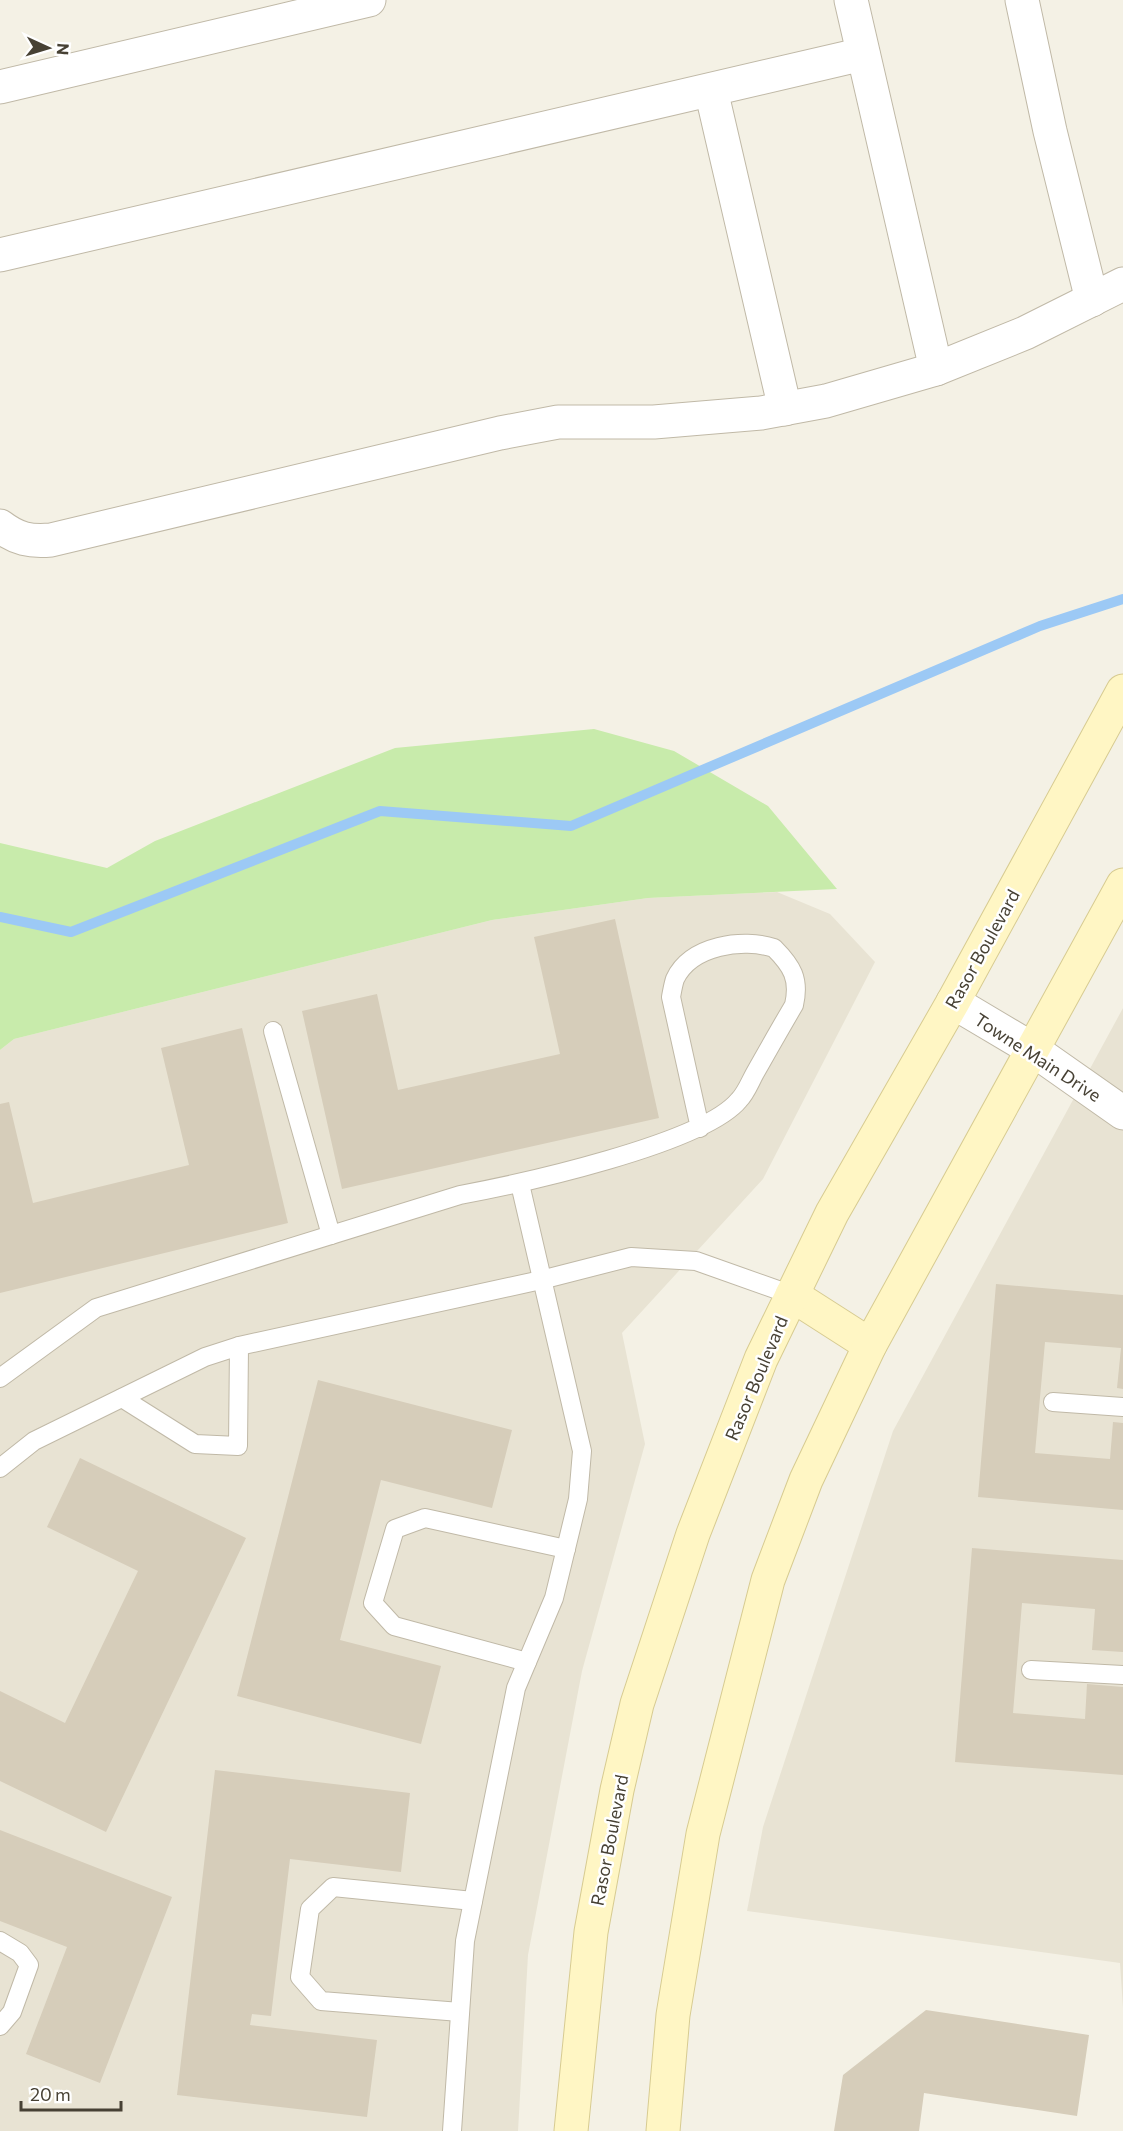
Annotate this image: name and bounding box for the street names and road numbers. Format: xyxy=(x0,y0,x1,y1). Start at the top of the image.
street label: Rasor Boulevard xyxy=(940,885,1024,1013)
street label: Towne Main Drive xyxy=(971,1008,1105,1106)
street label: Rasor Boulevard xyxy=(720,1312,792,1444)
street label: Rasor Boulevard xyxy=(586,1773,632,1907)

